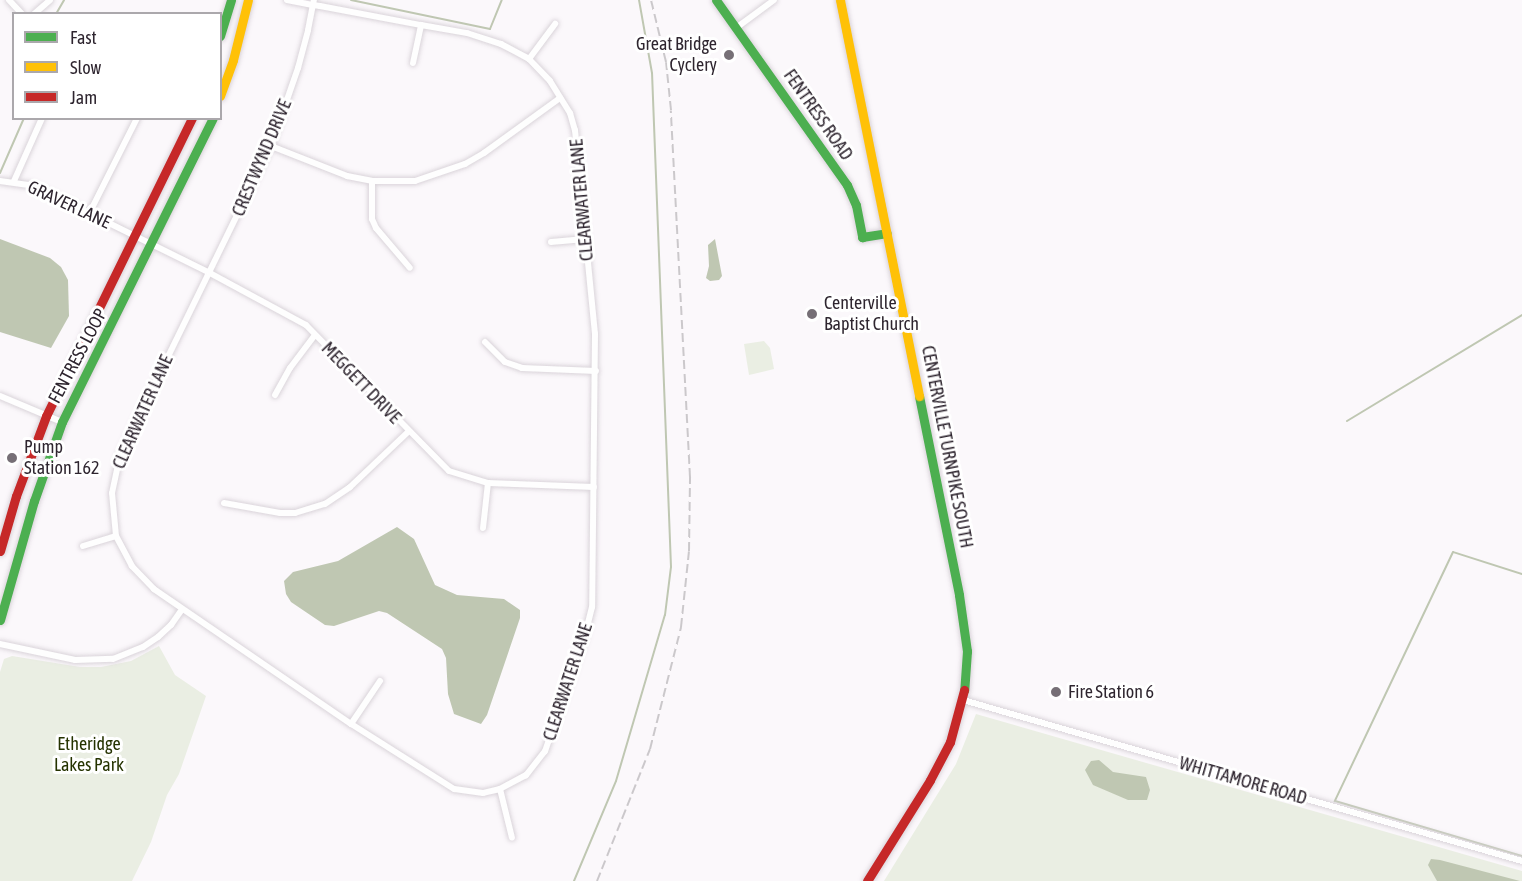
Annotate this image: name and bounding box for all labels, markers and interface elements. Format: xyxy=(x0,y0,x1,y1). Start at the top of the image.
legend xyxy=(12,12,222,120)
text: Fast xyxy=(70,27,97,48)
place label: Great Bridge Cyclery xyxy=(636,34,717,76)
marker: Great Bridge Cyclery xyxy=(722,48,736,62)
text: Slow xyxy=(70,57,101,78)
street label: FENTRESS ROAD xyxy=(779,65,857,165)
text: Jam xyxy=(70,87,97,108)
street label: CRESTWYND DRIVE xyxy=(228,96,296,220)
street label: CLEARWATER LANE xyxy=(566,138,598,262)
street label: GRAVER LANE xyxy=(24,176,114,234)
place label: Centerville Baptist Church xyxy=(824,293,919,336)
street label: FENTRESS LOOP xyxy=(44,305,112,407)
marker: Centerville Baptist Church xyxy=(805,307,819,321)
street label: MEGGETT DRIVE xyxy=(317,338,405,428)
street label: CENTERVILLE TURNPIKE SOUTH xyxy=(917,344,977,550)
street label: CLEARWATER LANE xyxy=(108,352,178,472)
place label: Pump Station 162 xyxy=(24,437,99,480)
marker: Pump Station 162 xyxy=(5,451,19,465)
street label: CLEARWATER LANE xyxy=(539,621,597,743)
place label: Fire Station 6 xyxy=(1068,681,1154,703)
marker: Fire Station 6 xyxy=(1049,685,1063,699)
park label: Etheridge Lakes Park xyxy=(54,734,124,777)
street label: WHITTAMORE ROAD xyxy=(1177,752,1309,810)

